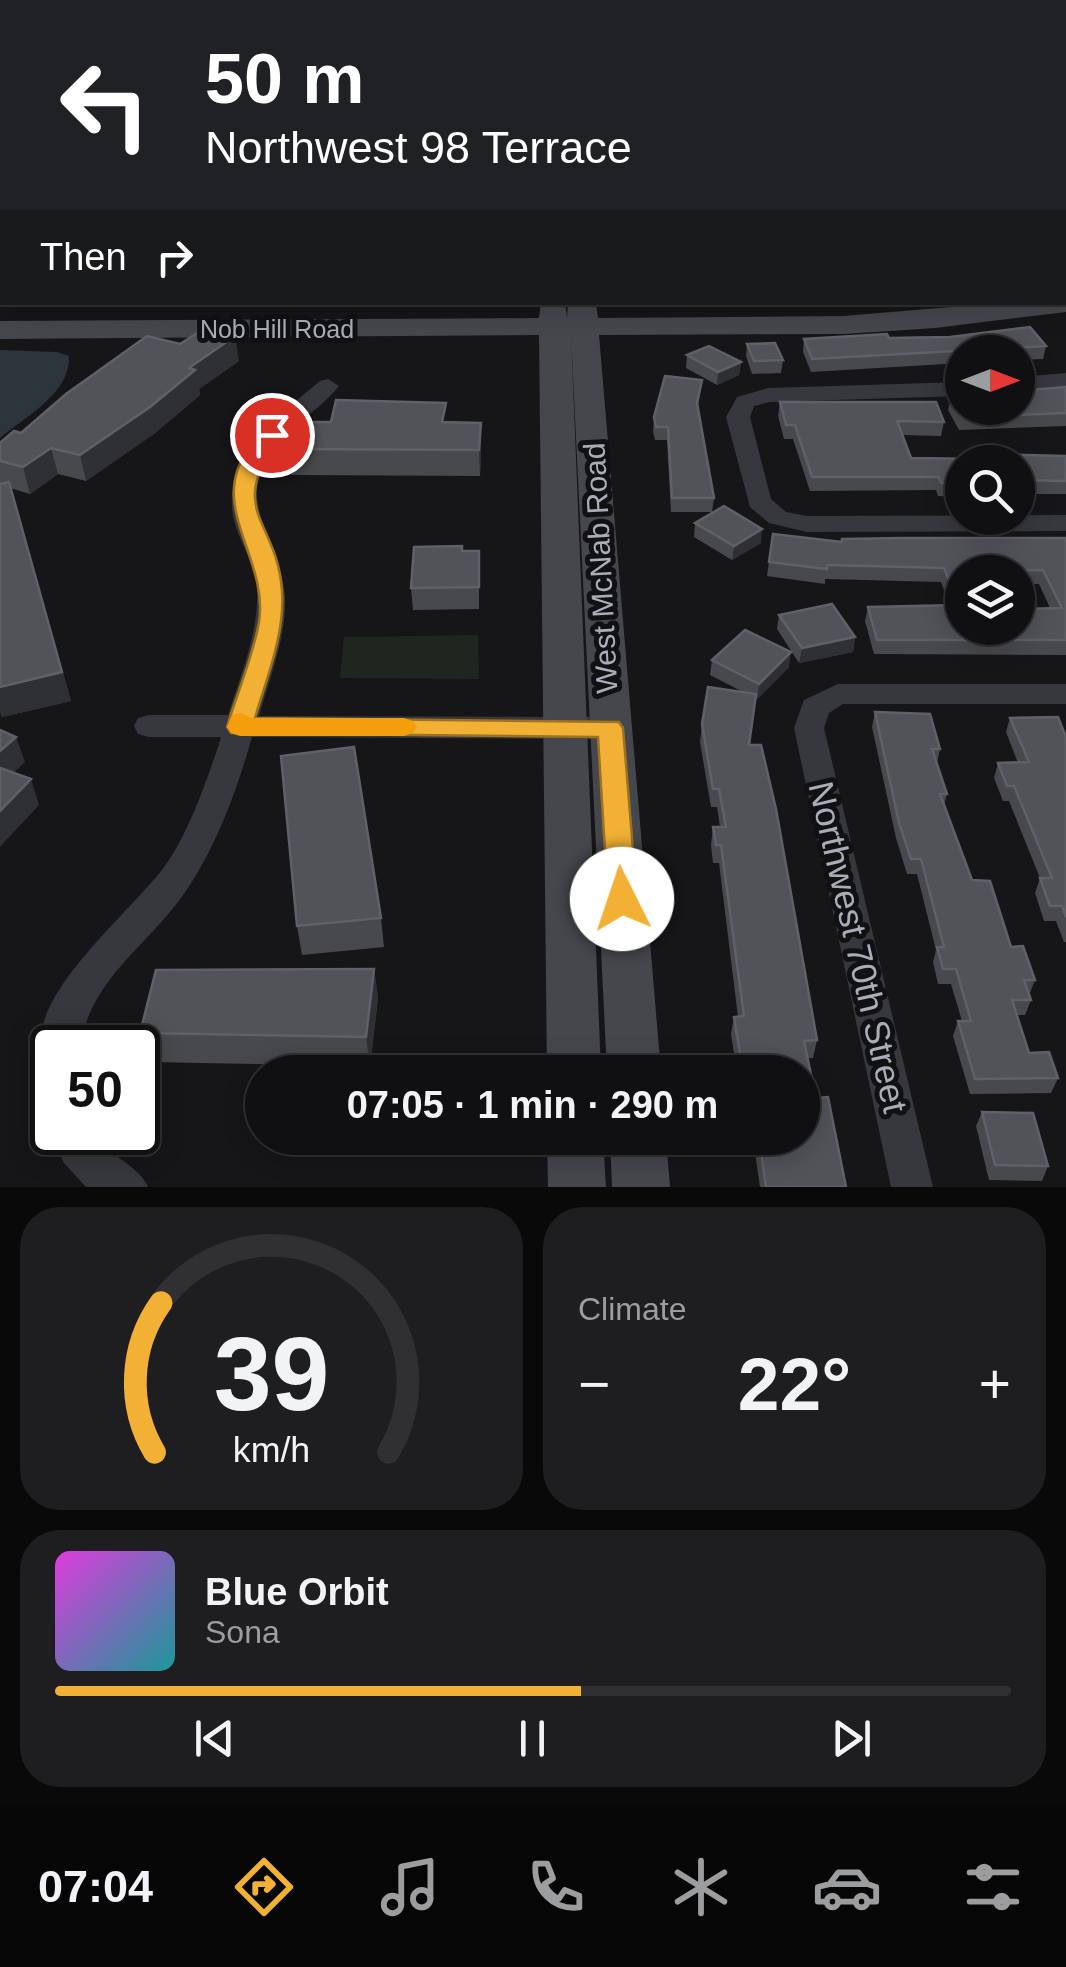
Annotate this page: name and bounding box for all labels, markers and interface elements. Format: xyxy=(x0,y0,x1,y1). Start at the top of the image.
icon: left xyxy=(40,40,170,170)
text: 50 m xyxy=(205,40,365,118)
text: Northwest 98 Terrace xyxy=(205,122,632,173)
icon: right xyxy=(147,230,202,285)
text: Then xyxy=(40,236,127,278)
street label: Nob Hill Road xyxy=(200,315,354,343)
north arrow xyxy=(945,335,1035,425)
map controls xyxy=(945,335,1035,645)
pin xyxy=(230,393,315,478)
icon: arrive xyxy=(245,408,300,463)
street label: West McNab Road xyxy=(577,442,624,694)
button: search xyxy=(945,445,1035,535)
button: layers xyxy=(945,555,1035,645)
street label: Northwest 70th Street xyxy=(801,778,916,1116)
position arrow xyxy=(570,847,674,951)
speed limit sign: 50 xyxy=(30,1025,160,1155)
text: 07:05 · 1 min · 290 m xyxy=(347,1084,718,1126)
text: Climate xyxy=(578,1291,686,1327)
text: 39 xyxy=(214,1316,329,1432)
text: 22° xyxy=(738,1342,851,1426)
text: − xyxy=(578,1353,610,1415)
text: + xyxy=(979,1353,1011,1415)
text: km/h xyxy=(233,1430,310,1470)
text: Blue Orbit xyxy=(205,1571,389,1613)
text: Sona xyxy=(205,1614,280,1650)
icon: previous xyxy=(187,1711,242,1766)
icon: pause xyxy=(505,1711,560,1766)
icon: next xyxy=(824,1711,879,1766)
icon: directions xyxy=(229,1852,299,1922)
icon: music xyxy=(375,1852,445,1922)
icon: phone xyxy=(521,1852,591,1922)
icon: climate xyxy=(666,1852,736,1922)
icon: car xyxy=(812,1852,882,1922)
icon: filters xyxy=(958,1852,1028,1922)
text: 07:04 xyxy=(38,1861,153,1912)

